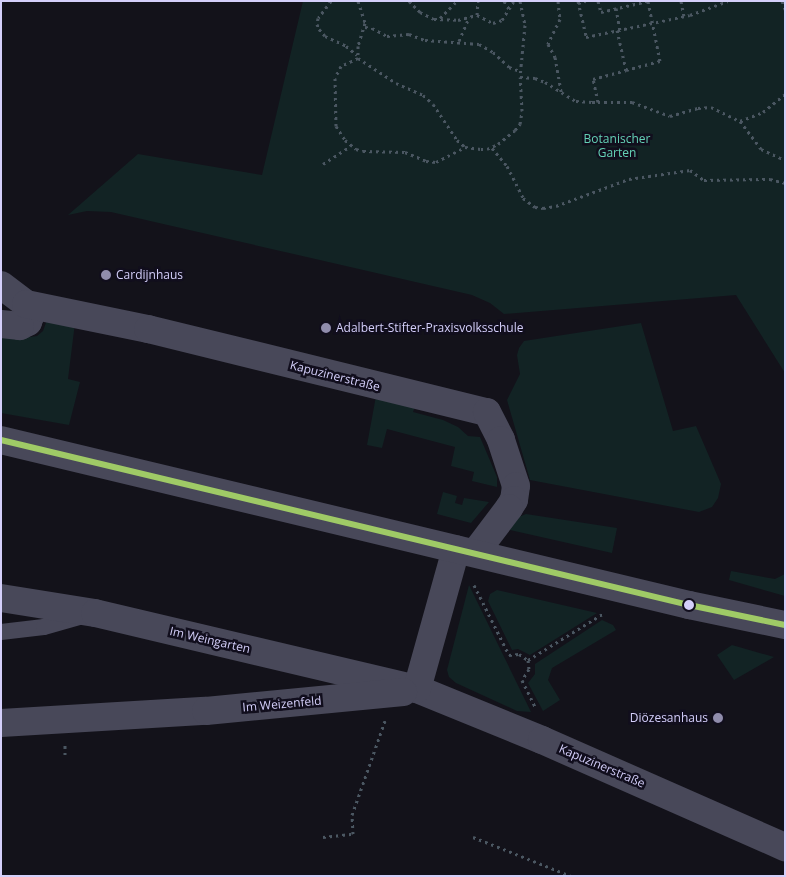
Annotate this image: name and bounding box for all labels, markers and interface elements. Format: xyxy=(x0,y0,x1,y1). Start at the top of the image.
park label: Botanischer Garten xyxy=(584,132,650,160)
place label: Cardijnhaus xyxy=(116,268,183,282)
marker: Cardijnhaus xyxy=(100,269,112,281)
place label: Adalbert-Stifter-Praxisvolksschule xyxy=(336,321,523,335)
marker: Adalbert-Stifter-Praxisvolksschule xyxy=(320,322,332,334)
street label: Kapuzinerstraße xyxy=(289,358,381,394)
unlabelled marker xyxy=(684,600,694,610)
street label: Im Weingarten xyxy=(168,624,252,656)
street label: Im Weizenfeld xyxy=(242,693,322,715)
place label: Diözesanhaus xyxy=(630,711,708,725)
marker: Diözesanhaus xyxy=(712,712,724,724)
street label: Kapuzinerstraße xyxy=(557,741,647,791)

